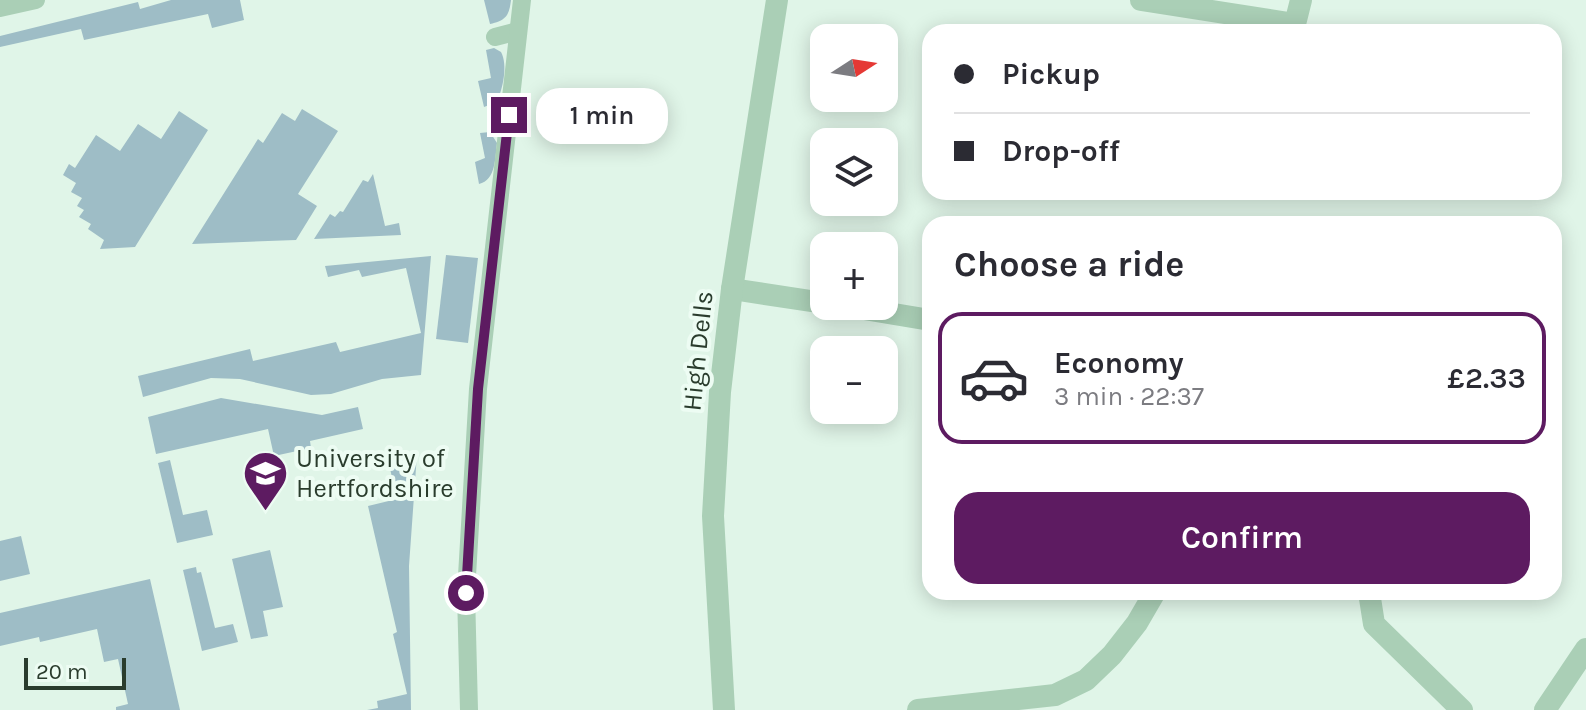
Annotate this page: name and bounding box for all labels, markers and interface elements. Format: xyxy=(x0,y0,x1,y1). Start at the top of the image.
north arrow xyxy=(810,24,898,112)
map controls xyxy=(810,24,898,424)
text: Pickup xyxy=(1002,56,1100,92)
callout: 1 min xyxy=(537,87,669,143)
route end xyxy=(491,97,527,133)
text: 1 min xyxy=(570,100,634,131)
button: layers xyxy=(810,128,898,216)
text: Drop-off xyxy=(1002,133,1120,169)
button: + xyxy=(810,232,898,320)
text: Choose a ride xyxy=(954,243,1184,285)
street label: High Dells xyxy=(676,290,720,412)
button: − xyxy=(810,336,898,424)
icon: car xyxy=(958,342,1030,414)
text: Economy xyxy=(1054,345,1184,381)
text: £2.33 xyxy=(1447,360,1526,396)
text: 3 min · 22:37 xyxy=(1054,381,1204,412)
place label: University of Hertfordshire xyxy=(296,443,454,504)
school or university icon: University of Hertfordshire xyxy=(241,449,289,512)
button: Confirm xyxy=(954,492,1530,584)
route start xyxy=(448,575,484,611)
scale bar xyxy=(24,654,126,690)
text: 20 m xyxy=(36,659,88,685)

